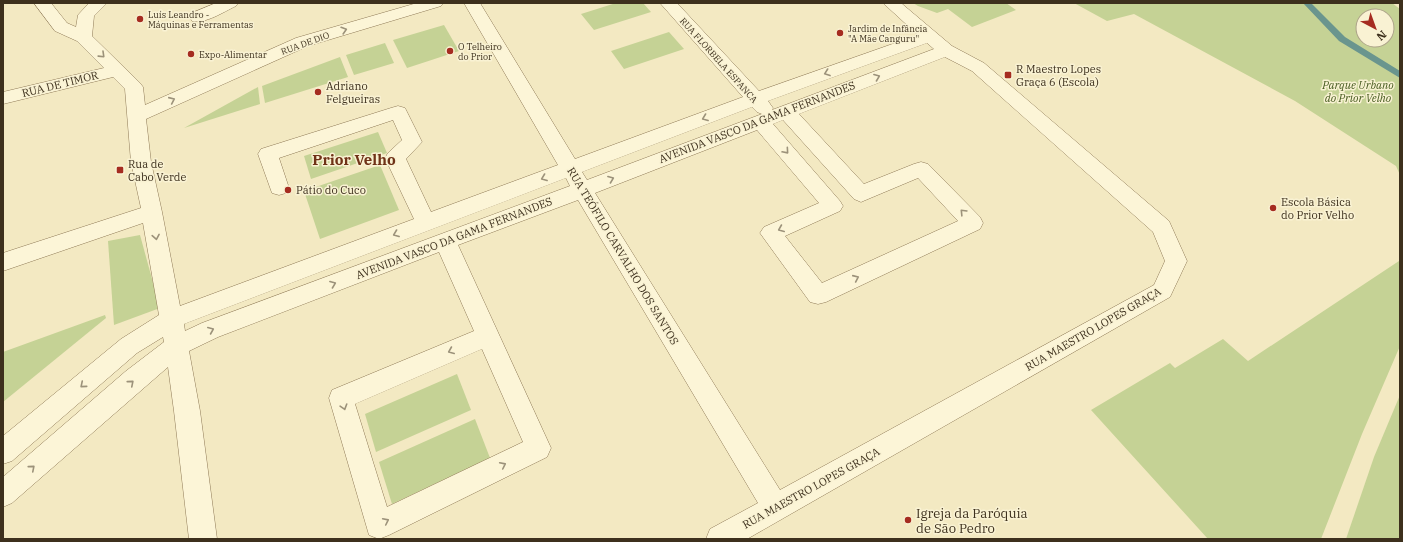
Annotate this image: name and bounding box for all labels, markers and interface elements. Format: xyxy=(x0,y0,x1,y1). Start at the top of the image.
north arrow xyxy=(1355,8,1395,48)
place label: Luís Leandro - Máquinas e Ferramentas xyxy=(148,9,253,30)
marker: Luís Leandro - Máquinas e Ferramentas xyxy=(135,14,145,24)
street label: RUA FLORBELA ESPANCA xyxy=(678,15,761,105)
place label: Jardim de Infância "A Mãe Canguru" xyxy=(848,23,927,44)
one-way arrow xyxy=(341,26,348,35)
text: N xyxy=(1373,27,1389,44)
marker: Jardim de Infância "A Mãe Canguru" xyxy=(835,28,845,38)
street label: RUA DE DIO xyxy=(279,29,331,57)
place label: O Telheiro do Prior xyxy=(458,41,502,62)
marker: O Telheiro do Prior xyxy=(445,46,455,56)
marker: Expo-Alimentar xyxy=(186,49,196,59)
place label: Expo-Alimentar xyxy=(199,49,267,60)
one-way arrow xyxy=(97,50,105,58)
place label: R Maestro Lopes Graça 6 (Escola) xyxy=(1016,62,1101,89)
street label: RUA DE TIMOR xyxy=(20,68,100,100)
one-way arrow xyxy=(824,69,831,77)
marker: R Maestro Lopes Graça 6 (Escola) xyxy=(1003,70,1013,80)
one-way arrow xyxy=(873,73,880,81)
street label: AVENIDA VASCO DA GAMA FERNANDES xyxy=(657,78,857,166)
park label: Parque Urbano do Prior Velho xyxy=(1321,78,1394,105)
place label: Adriano Felgueiras xyxy=(326,79,380,106)
marker: Adriano Felgueiras xyxy=(313,87,323,97)
one-way arrow xyxy=(168,97,176,105)
one-way arrow xyxy=(702,113,709,121)
one-way arrow xyxy=(781,146,788,153)
district label: Prior Velho xyxy=(312,150,396,169)
place label: Rua de Cabo Verde xyxy=(128,157,187,184)
marker: Rua de Cabo Verde xyxy=(115,165,125,175)
street label: RUA TEÓFILO CARVALHO DOS SANTOS xyxy=(564,165,682,347)
one-way arrow xyxy=(540,174,547,182)
one-way arrow xyxy=(608,175,615,183)
place label: Pátio do Cuco xyxy=(296,183,366,197)
marker: Pátio do Cuco xyxy=(283,185,293,195)
street label: AVENIDA VASCO DA GAMA FERNANDES xyxy=(354,194,554,282)
place label: Escola Básica do Prior Velho xyxy=(1281,195,1354,222)
marker: Escola Básica do Prior Velho xyxy=(1268,203,1278,213)
one-way arrow xyxy=(960,209,968,217)
one-way arrow xyxy=(777,224,785,232)
one-way arrow xyxy=(393,230,400,238)
one-way arrow xyxy=(151,234,160,240)
one-way arrow xyxy=(853,274,860,282)
one-way arrow xyxy=(329,280,336,288)
street label: RUA MAESTRO LOPES GRAÇA xyxy=(1022,284,1164,374)
one-way arrow xyxy=(207,326,214,334)
one-way arrow xyxy=(448,346,456,354)
one-way arrow xyxy=(81,380,88,387)
one-way arrow xyxy=(126,380,133,387)
one-way arrow xyxy=(339,404,348,411)
street label: RUA MAESTRO LOPES GRAÇA xyxy=(740,444,883,532)
one-way arrow xyxy=(499,462,506,470)
one-way arrow xyxy=(28,466,35,473)
place label: Igreja da Paróquia de São Pedro xyxy=(916,505,1028,537)
marker: Igreja da Paróquia de São Pedro xyxy=(903,515,913,525)
one-way arrow xyxy=(382,518,389,526)

